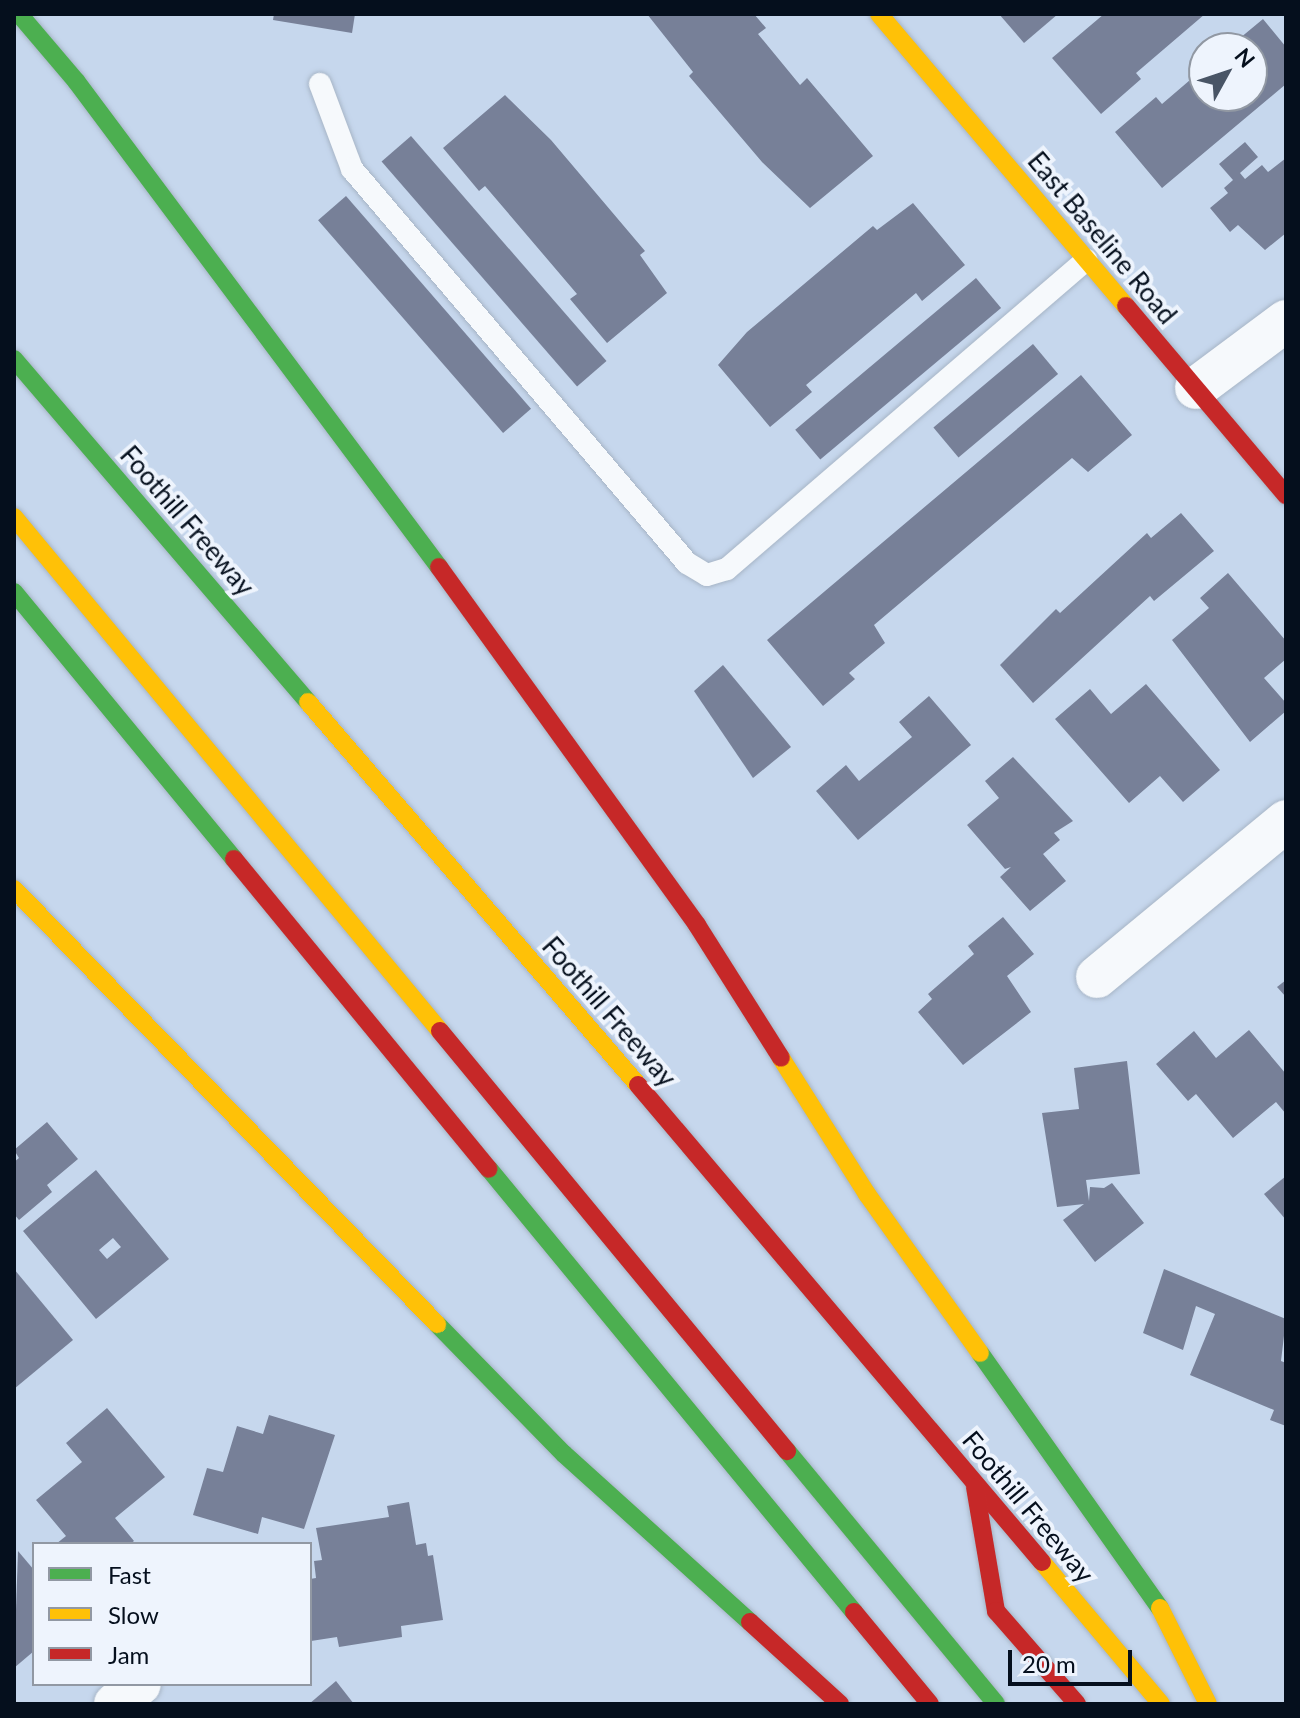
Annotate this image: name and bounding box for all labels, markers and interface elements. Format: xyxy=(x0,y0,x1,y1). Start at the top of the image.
north arrow xyxy=(1188,32,1268,112)
text: N xyxy=(1229,42,1261,73)
street label: East Baseline Road xyxy=(1021,146,1183,330)
street label: Foothill Freeway xyxy=(114,440,260,602)
street label: Foothill Freeway xyxy=(536,931,682,1093)
street label: Foothill Freeway xyxy=(956,1425,1100,1589)
legend xyxy=(32,1542,312,1686)
text: Fast xyxy=(108,1560,151,1589)
text: Slow xyxy=(108,1600,159,1629)
scale bar xyxy=(1012,1634,1136,1684)
text: Jam xyxy=(108,1640,149,1669)
text: 20 m xyxy=(1022,1649,1076,1678)

